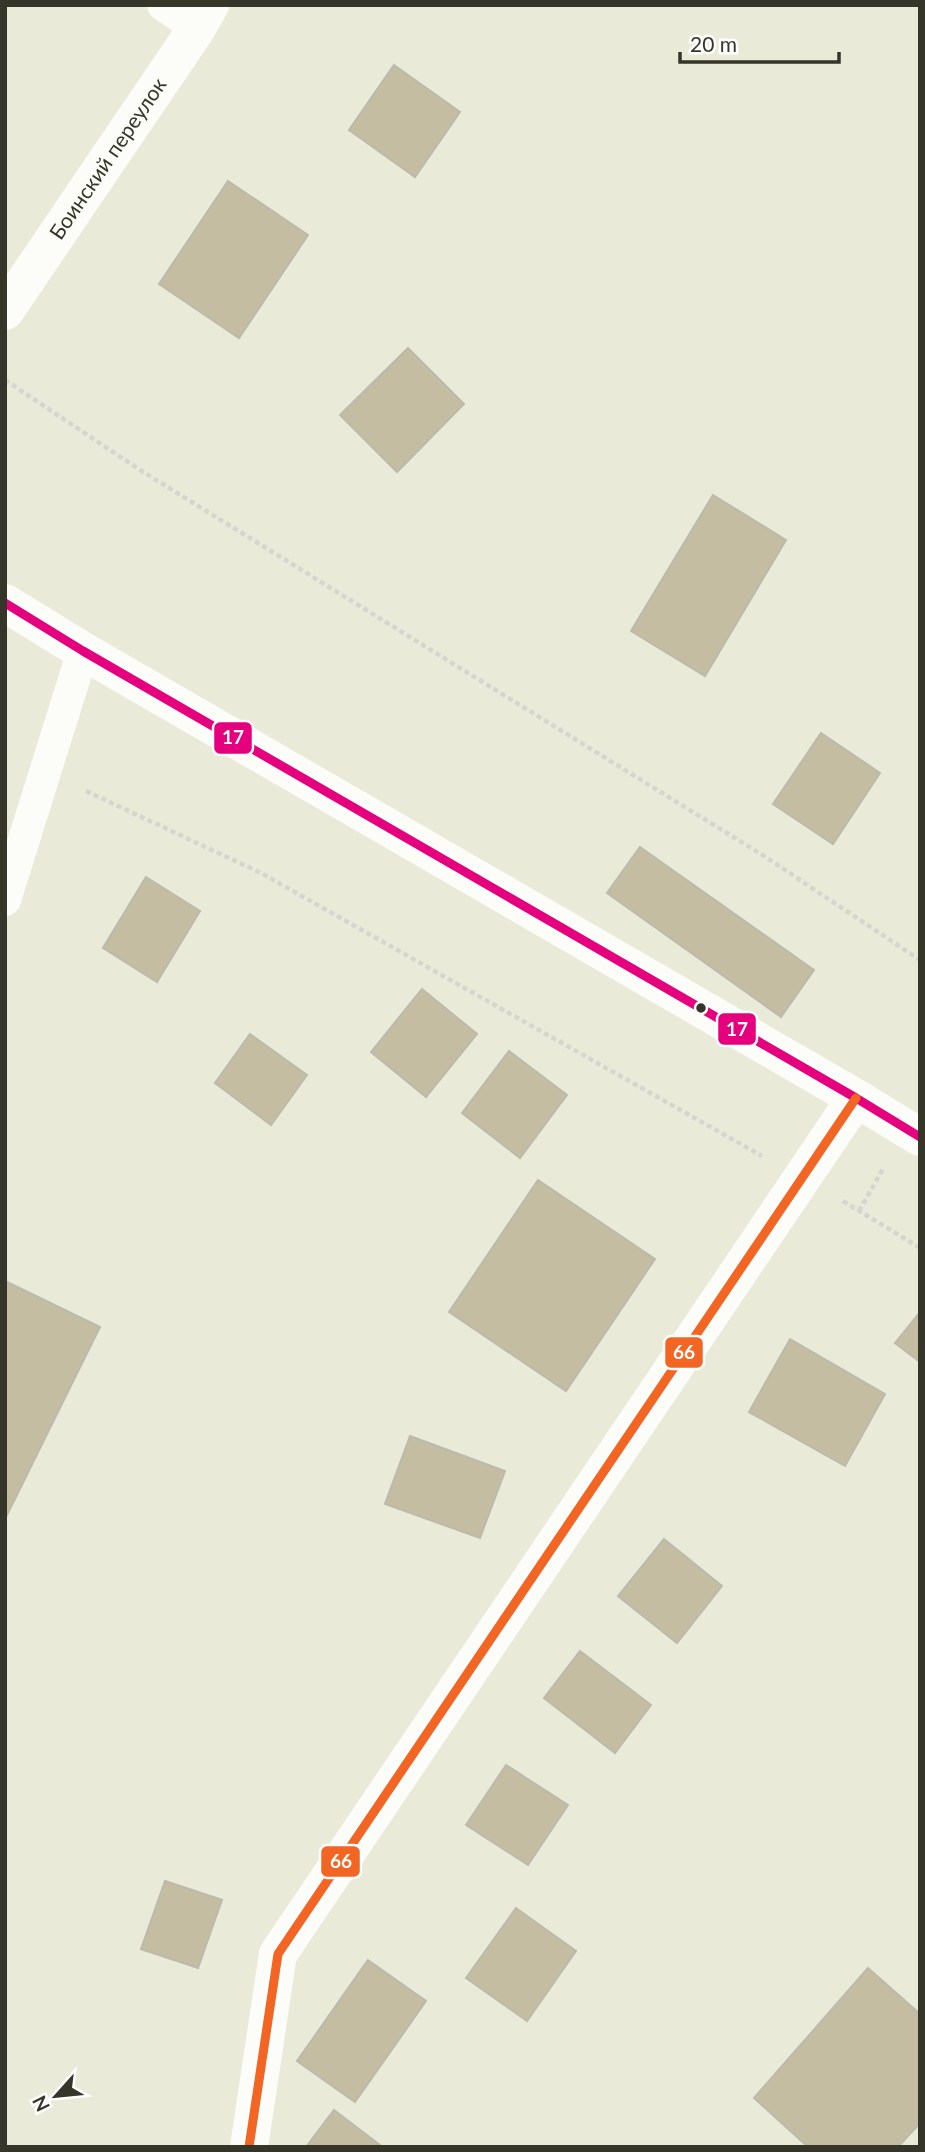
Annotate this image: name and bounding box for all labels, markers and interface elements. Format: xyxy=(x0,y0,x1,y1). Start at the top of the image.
scale bar xyxy=(680,21,839,65)
text: 20 m xyxy=(690,31,737,56)
street label: Боинский переулок xyxy=(43,72,171,243)
line badge: 17 xyxy=(213,721,253,755)
text: 17 xyxy=(222,725,244,748)
unlabelled marker xyxy=(694,1001,708,1015)
line badge: 17 xyxy=(717,1012,757,1046)
text: 17 xyxy=(726,1017,748,1040)
line badge: 66 xyxy=(664,1336,704,1369)
text: 66 xyxy=(673,1340,695,1363)
line badge: 66 xyxy=(320,1845,361,1878)
text: 66 xyxy=(330,1849,352,1872)
north arrow xyxy=(21,2061,91,2131)
text: N xyxy=(27,2092,54,2116)

